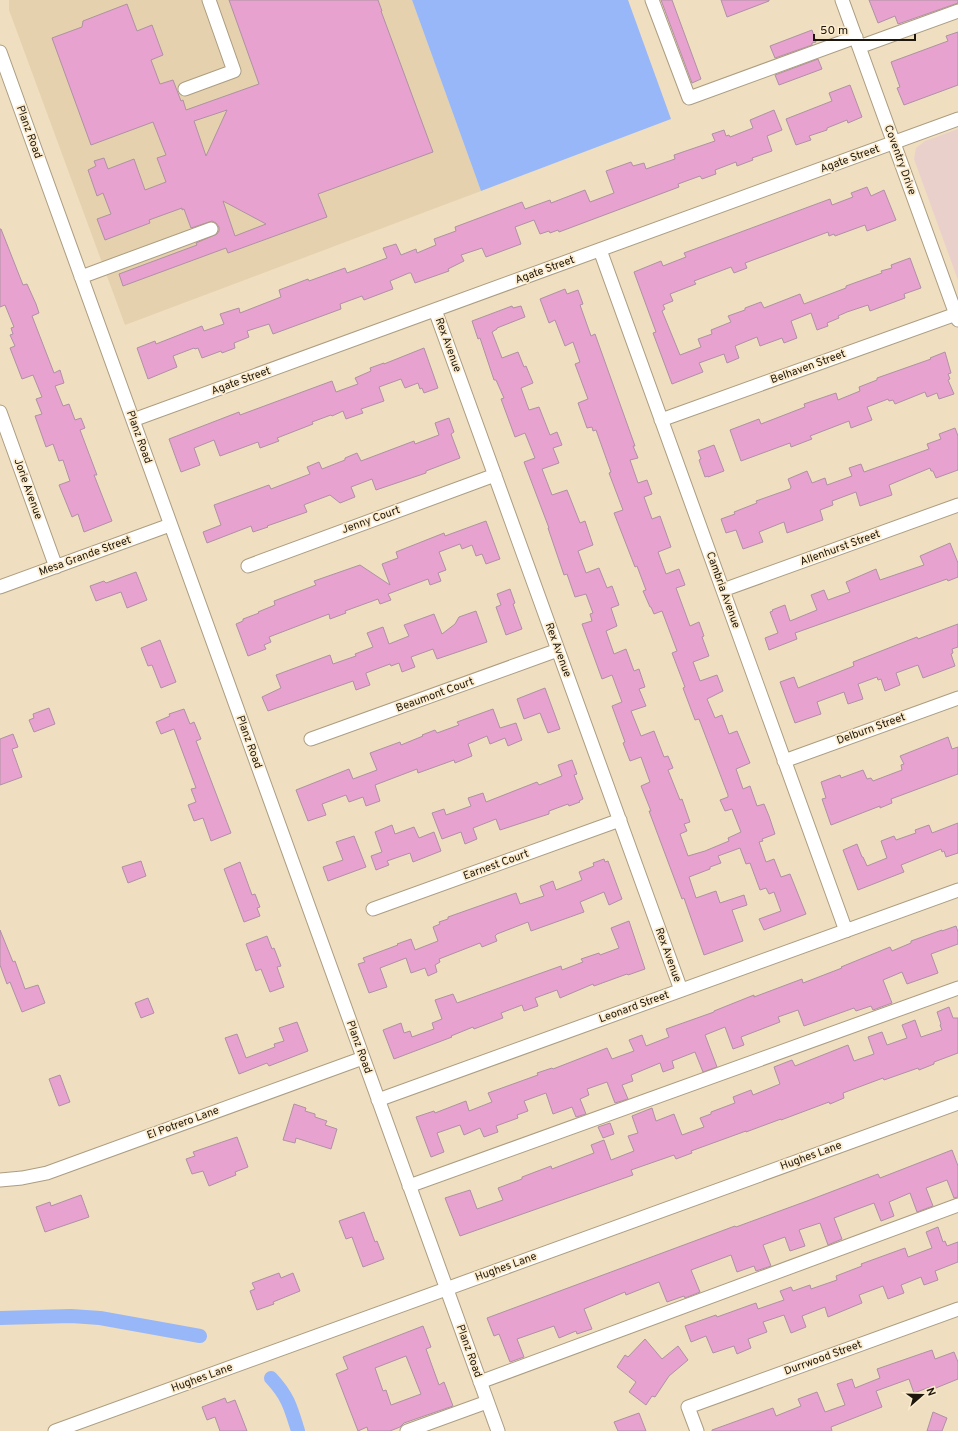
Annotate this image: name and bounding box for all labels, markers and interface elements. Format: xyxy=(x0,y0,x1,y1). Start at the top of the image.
scale bar xyxy=(814,16,915,42)
text: 50 m xyxy=(820,23,848,39)
street label: Planz Road xyxy=(13,104,45,160)
street label: Coventry Drive xyxy=(881,123,919,197)
street label: Agate Street xyxy=(818,142,882,176)
street label: Agate Street xyxy=(513,253,577,287)
street label: Rex Avenue xyxy=(432,316,464,374)
street label: Belhaven Street xyxy=(769,347,847,387)
street label: Agate Street xyxy=(209,364,273,398)
street label: Planz Road xyxy=(123,409,155,465)
street label: Jorie Avenue xyxy=(10,457,46,522)
street label: Jenny Court xyxy=(340,503,402,537)
street label: Allenhurst Street xyxy=(798,527,882,569)
street label: Mesa Grande Street xyxy=(37,533,133,579)
street label: Cambria Avenue xyxy=(703,550,743,630)
street label: Rex Avenue xyxy=(542,621,574,679)
street label: Beaumont Court xyxy=(394,674,476,716)
street label: Delburn Street xyxy=(835,710,907,748)
street label: Planz Road xyxy=(233,714,265,770)
street label: Earnest Court xyxy=(461,847,531,883)
street label: Rex Avenue xyxy=(652,926,684,984)
street label: Leonard Street xyxy=(597,988,671,1026)
street label: Planz Road xyxy=(343,1019,375,1075)
street label: El Potrero Lane xyxy=(145,1103,221,1143)
street label: Hughes Lane xyxy=(778,1138,844,1174)
street label: Hughes Lane xyxy=(473,1249,539,1285)
street label: Planz Road xyxy=(453,1323,485,1379)
street label: Durrwood Street xyxy=(782,1337,864,1379)
street label: Hughes Lane xyxy=(169,1360,235,1396)
north arrow xyxy=(902,1375,942,1415)
text: N xyxy=(923,1386,938,1398)

